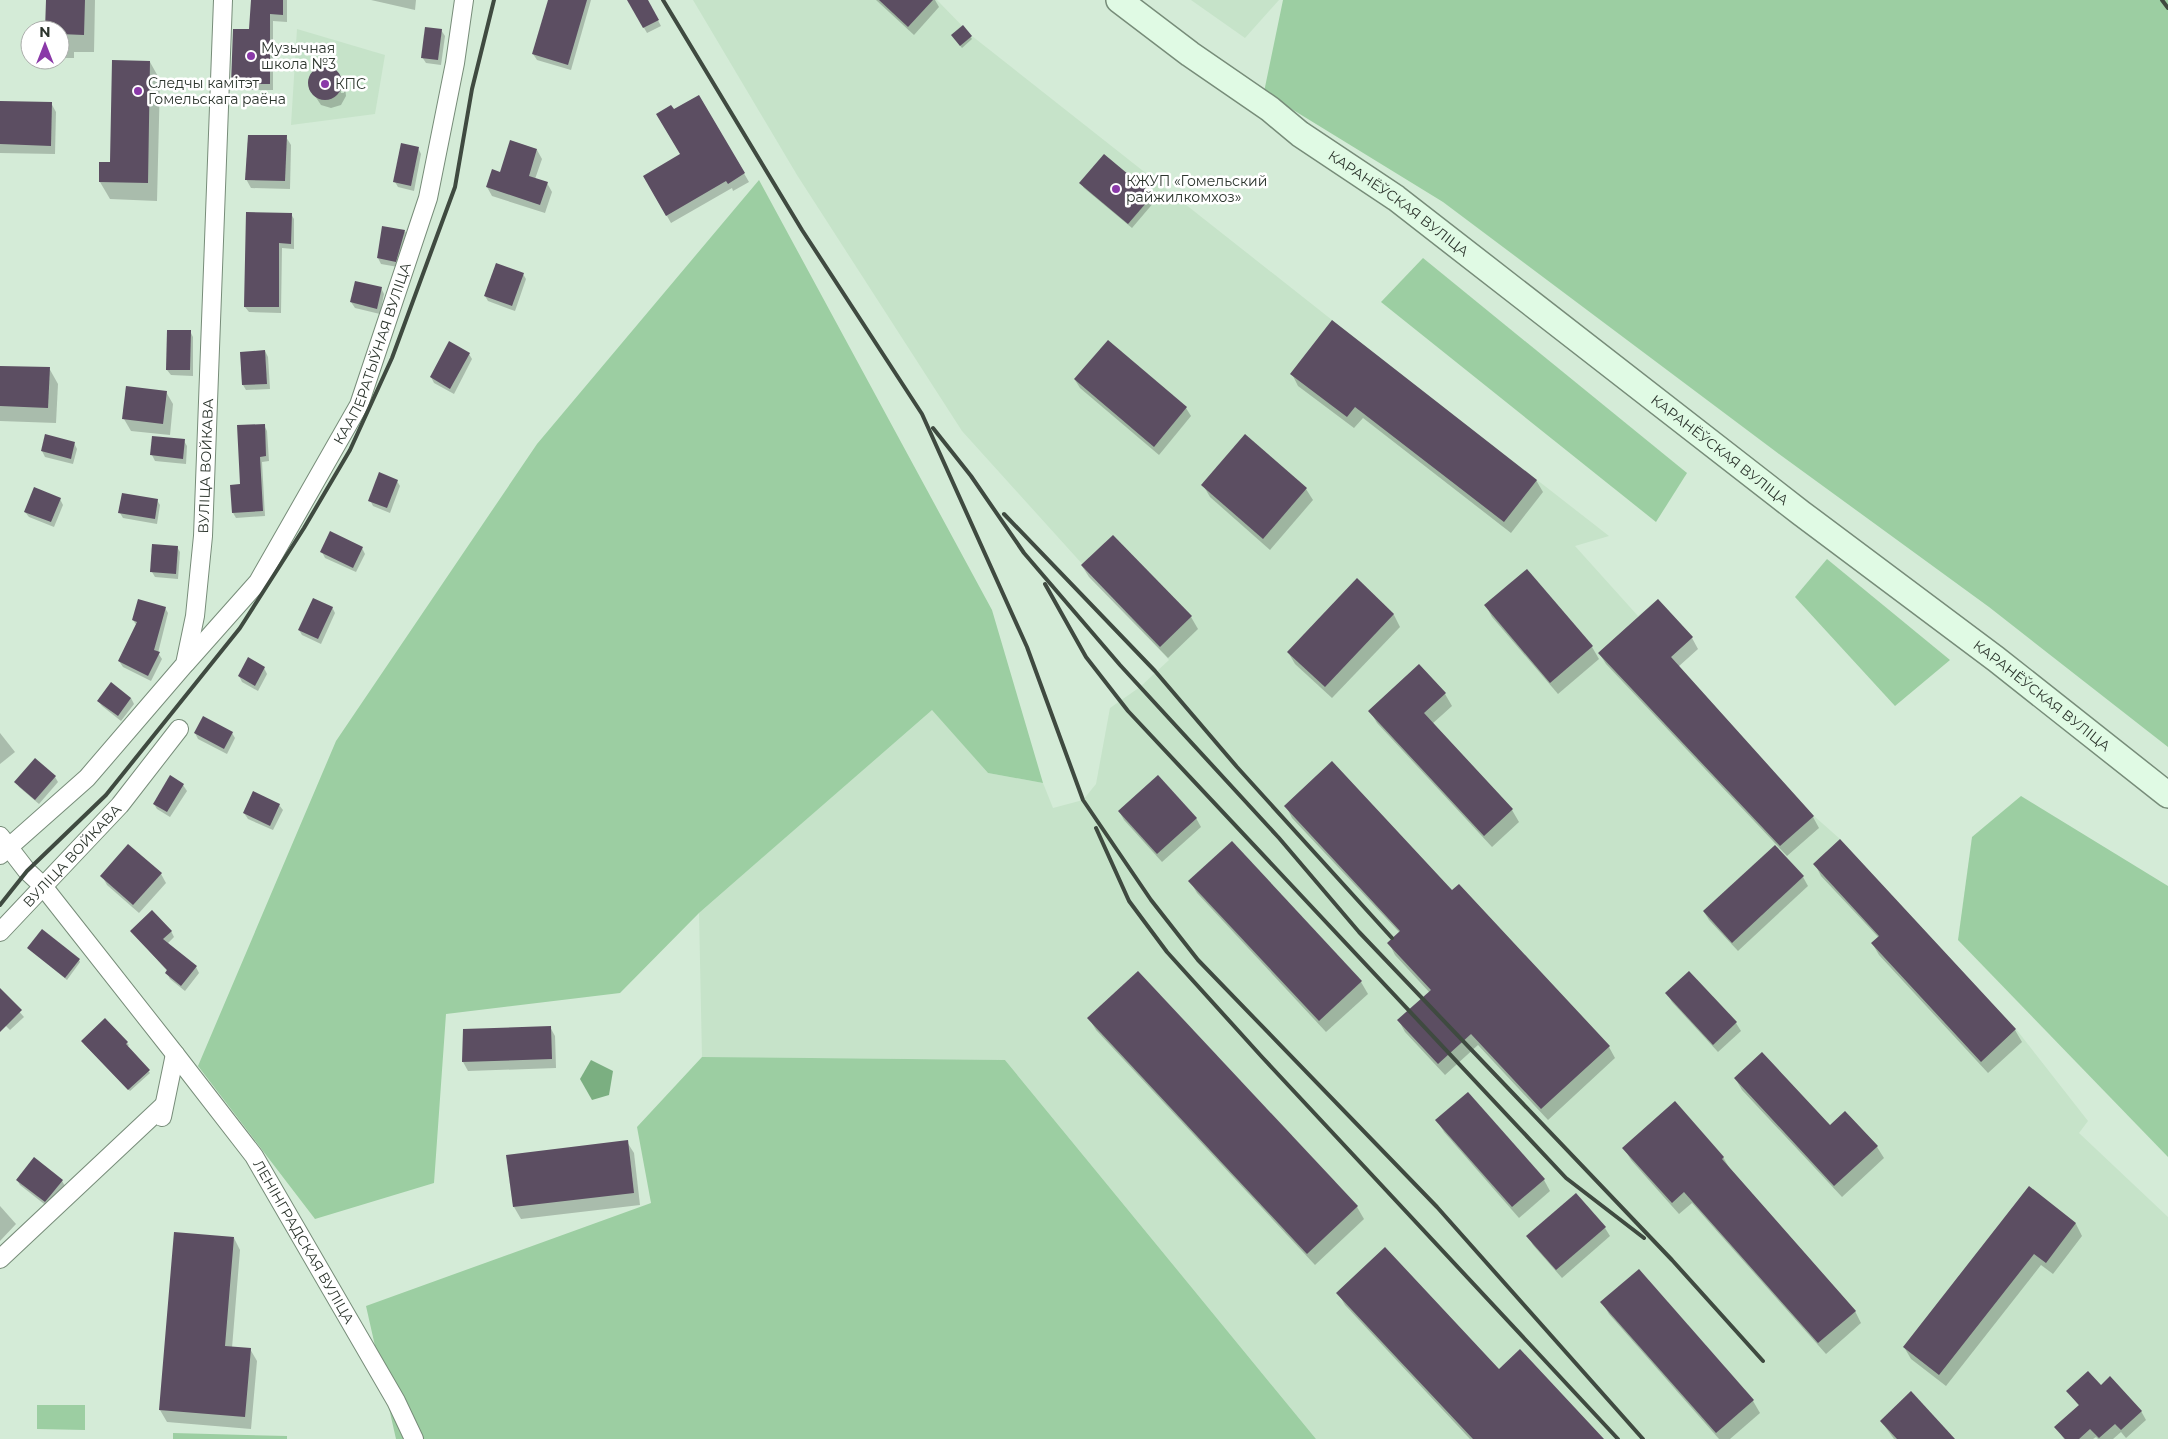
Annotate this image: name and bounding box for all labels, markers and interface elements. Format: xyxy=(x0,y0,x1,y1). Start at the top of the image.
north arrow xyxy=(20,20,70,70)
text: N xyxy=(39,23,51,41)
place label: Музычная школа №3 xyxy=(261,39,336,73)
marker: Музычная школа №3 xyxy=(245,50,257,62)
place label: Следчы камітэт Гомельскага раёна xyxy=(148,74,286,108)
place label: КПС xyxy=(335,75,366,93)
marker: КПС xyxy=(319,78,331,90)
marker: Следчы камітэт Гомельскага раёна xyxy=(132,85,144,97)
street label: КАРАНЁЎСКАЯ ВУЛІЦА xyxy=(1325,146,1473,261)
place label: КЖУП «Гомельский райжилкомхоз» xyxy=(1126,172,1267,206)
marker: КЖУП «Гомельский райжилкомхоз» xyxy=(1110,183,1122,195)
street label: КААПЕРАТЫЎНАЯ ВУЛІЦА xyxy=(329,260,415,448)
street label: КАРАНЁЎСКАЯ ВУЛІЦА xyxy=(1647,391,1793,509)
street label: ВУЛІЦА ВОЙКАВА xyxy=(194,398,217,534)
street label: КАРАНЁЎСКАЯ ВУЛІЦА xyxy=(1970,636,2115,755)
street label: ВУЛІЦА ВОЙКАВА xyxy=(19,800,125,911)
street label: ЛЕНІНГРАДСКАЯ ВУЛІЦА xyxy=(249,1157,359,1328)

